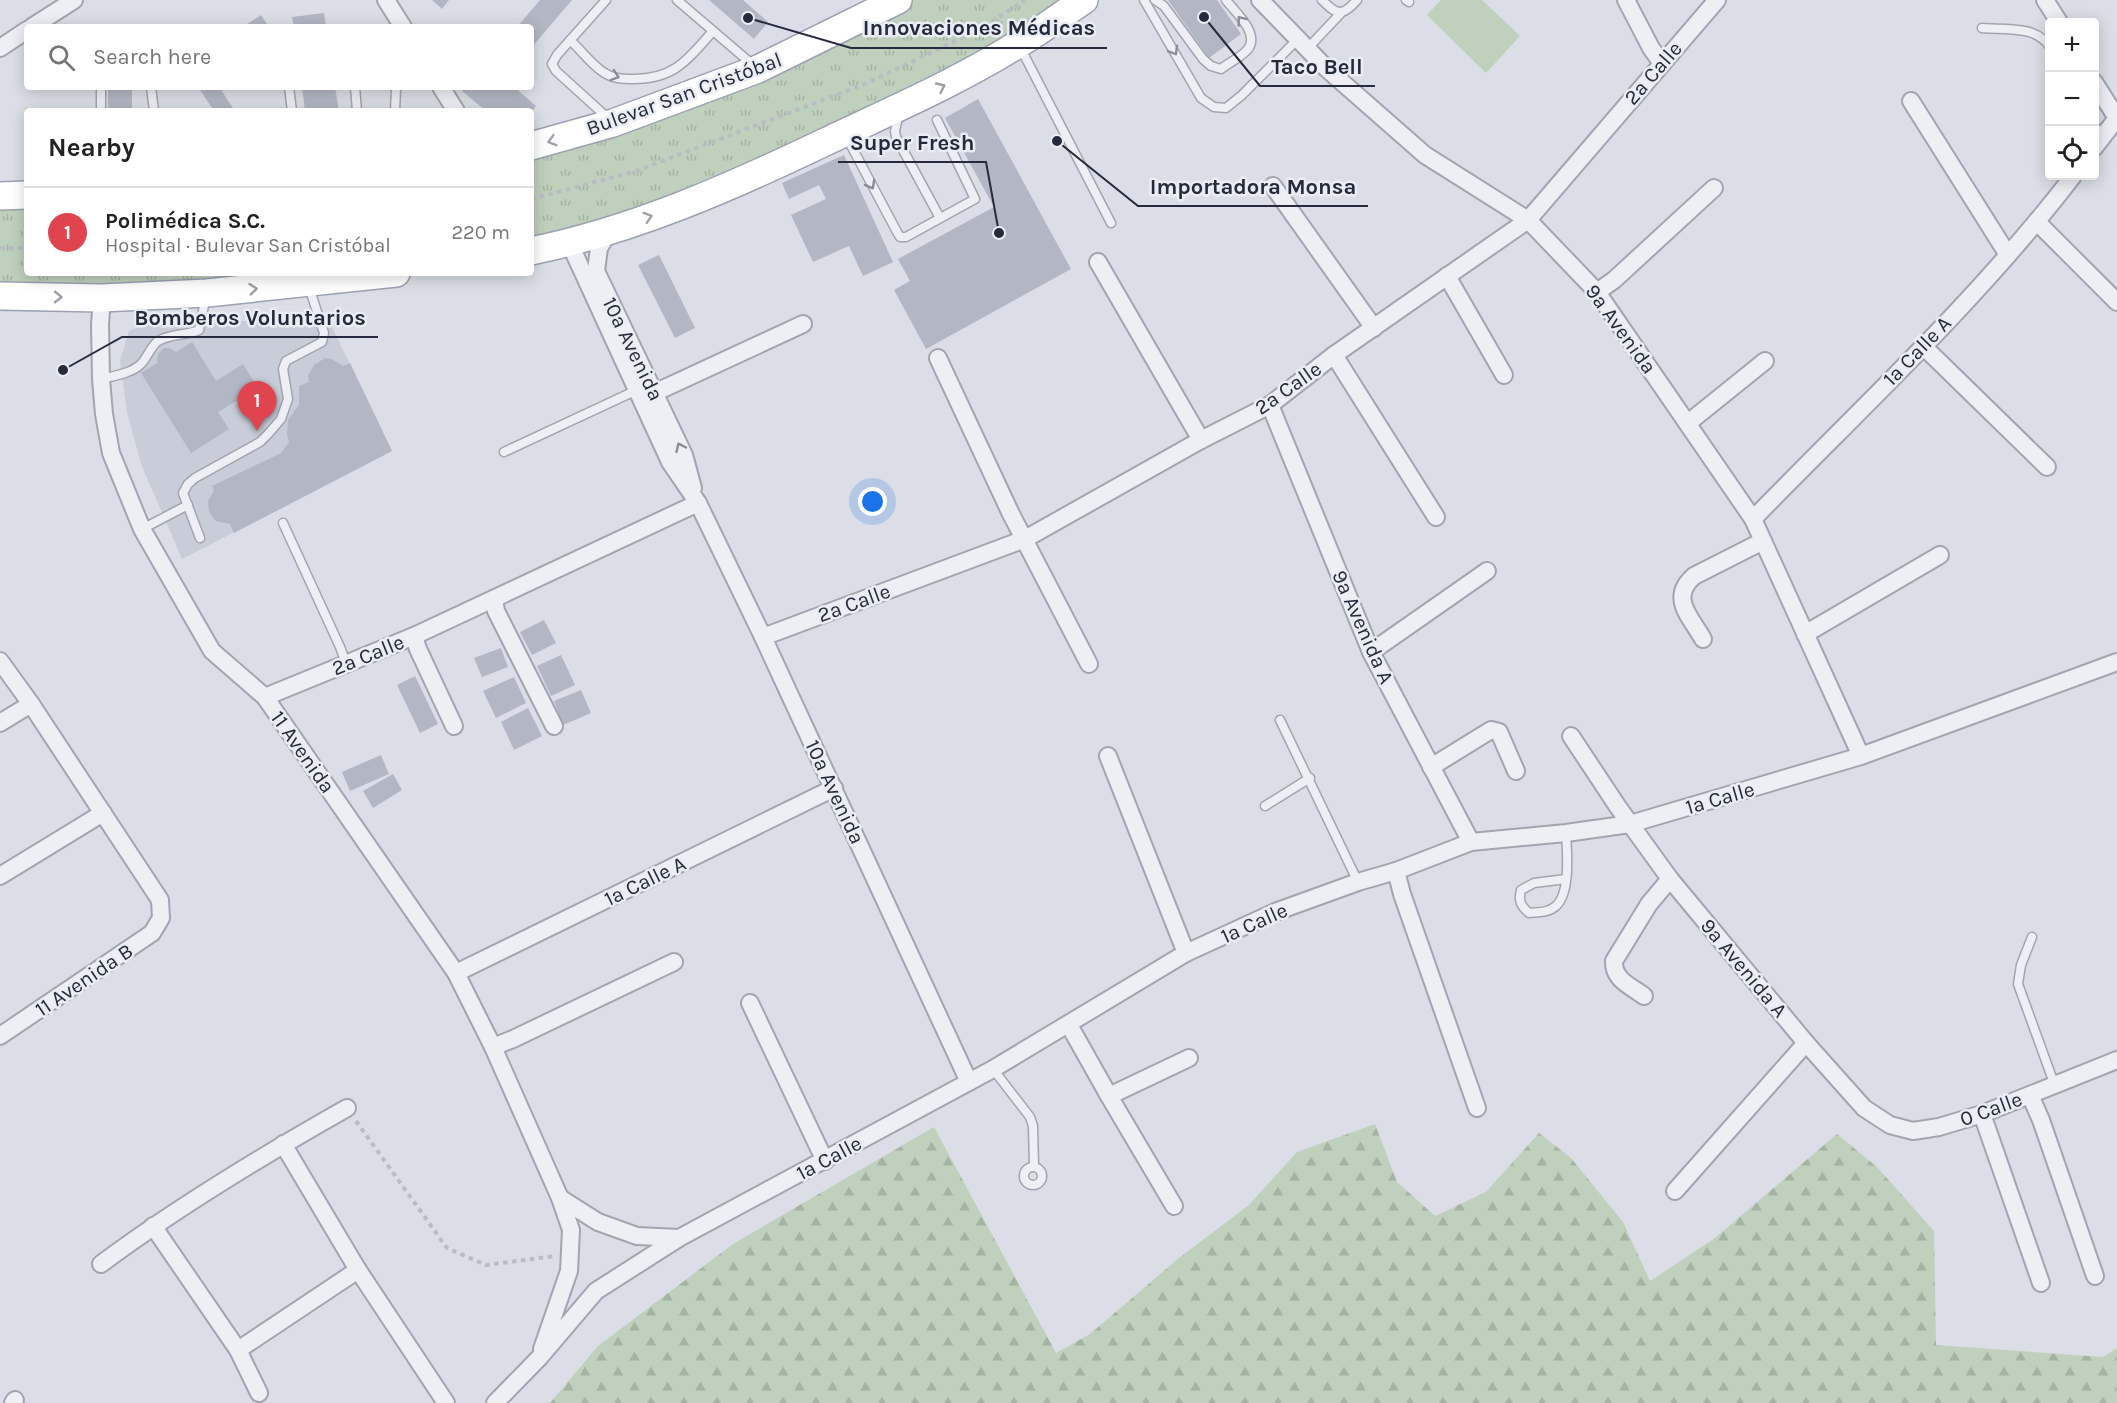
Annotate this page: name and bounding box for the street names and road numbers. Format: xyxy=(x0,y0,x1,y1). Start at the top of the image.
street label: 2a Calle xyxy=(1619,37,1687,109)
street label: Bulevar San Cristóbal xyxy=(583,47,785,141)
street label: 9a Avenida xyxy=(1581,280,1661,378)
street label: 10a Avenida xyxy=(598,293,668,405)
street label: 1a Calle A xyxy=(1878,311,1956,391)
street label: 2a Calle xyxy=(1250,356,1326,420)
street label: 9a Avenida A xyxy=(1327,567,1399,687)
street label: 2a Calle xyxy=(814,579,894,627)
street label: 2a Calle xyxy=(328,630,408,680)
street label: 11 Avenida xyxy=(266,706,340,798)
street label: 10a Avenida xyxy=(800,736,870,848)
street label: 1a Calle xyxy=(1683,777,1757,819)
street label: 1a Calle A xyxy=(600,851,690,911)
street label: 1a Calle xyxy=(1217,898,1291,948)
street label: 9a Avenida A xyxy=(1696,914,1792,1022)
street label: 11 Avenida B xyxy=(31,939,137,1021)
street label: 0 Calle xyxy=(1957,1087,2025,1131)
street label: 1a Calle xyxy=(792,1131,866,1185)

